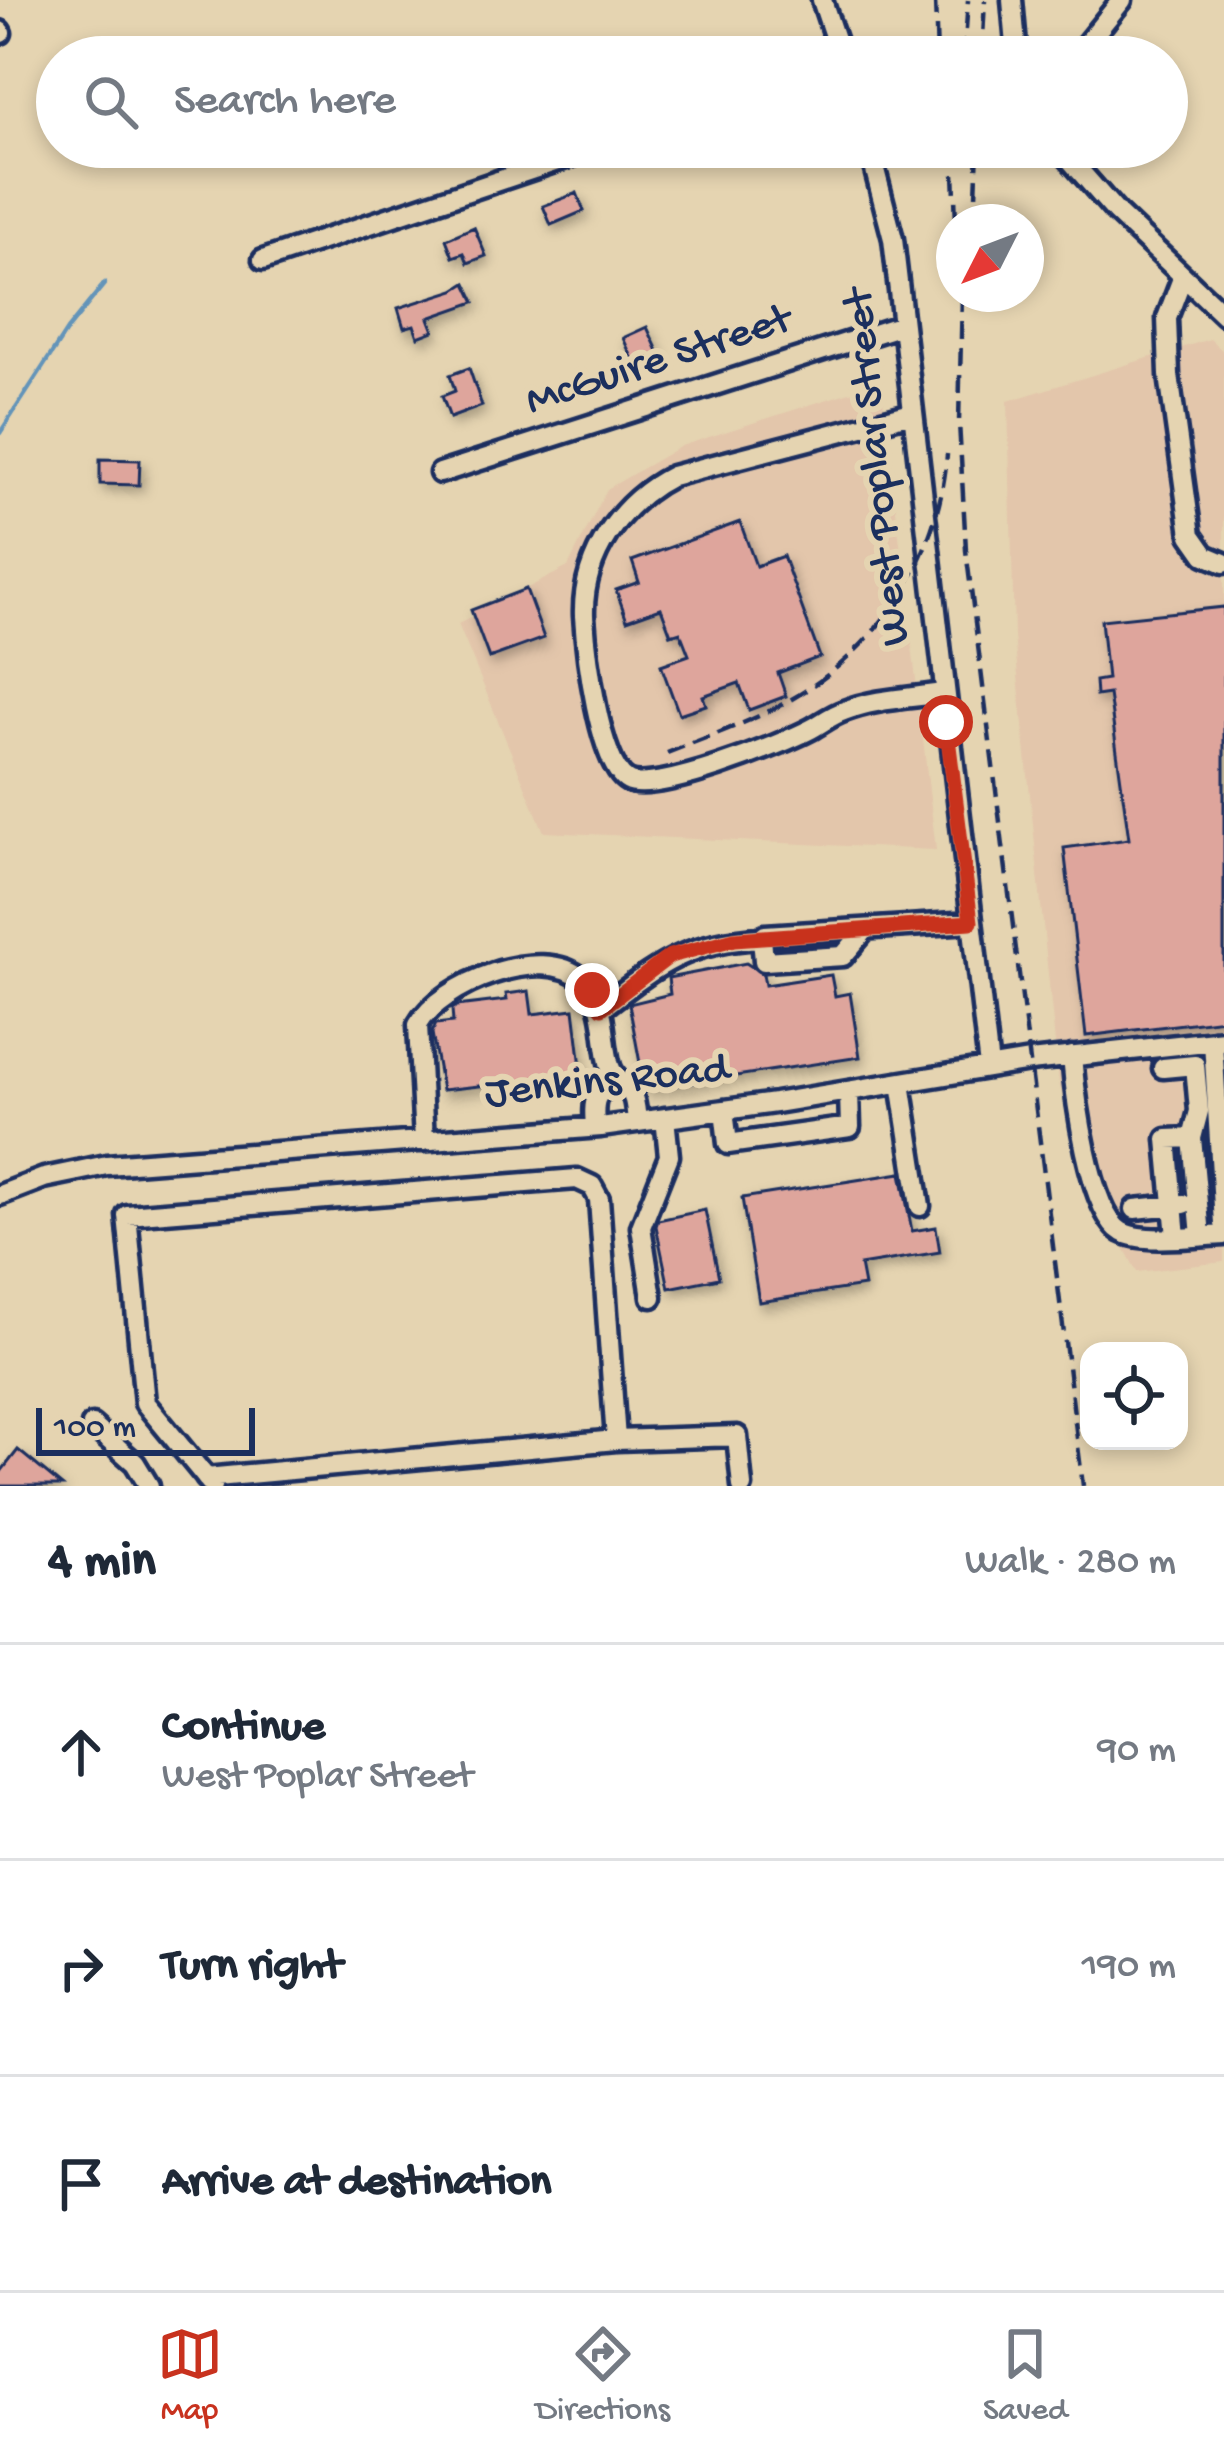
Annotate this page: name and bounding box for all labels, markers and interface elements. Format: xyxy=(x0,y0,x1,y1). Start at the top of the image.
search box xyxy=(36,36,1188,168)
icon: search xyxy=(78,69,144,135)
text: Search here xyxy=(174,76,396,129)
north arrow xyxy=(936,204,1044,312)
street label: West Poplar Street xyxy=(834,282,924,648)
street label: McGuire Street xyxy=(520,293,802,430)
route start xyxy=(919,695,973,749)
route end xyxy=(565,963,619,1017)
street label: Jenkins Road xyxy=(482,1043,735,1122)
map controls xyxy=(1080,1342,1188,1450)
button: locate xyxy=(1080,1342,1188,1450)
scale bar xyxy=(36,1402,255,1455)
text: 100 m xyxy=(54,1410,136,1448)
text: 4 min xyxy=(48,1534,156,1594)
text: Walk · 280 m xyxy=(965,1541,1176,1587)
text: Continue xyxy=(162,1702,325,1755)
icon: ahead xyxy=(48,1719,114,1785)
text: 90 m xyxy=(1097,1729,1176,1775)
text: West Poplar Street xyxy=(162,1755,473,1801)
icon: right xyxy=(48,1935,114,2001)
text: Turn right xyxy=(162,1941,342,1994)
text: 190 m xyxy=(1082,1945,1176,1991)
icon: arrive xyxy=(48,2151,114,2217)
text: Arrive at destination xyxy=(162,2157,551,2210)
tab: Map xyxy=(157,2321,223,2431)
tab: Directions xyxy=(536,2321,670,2431)
tab: Saved xyxy=(983,2321,1067,2431)

